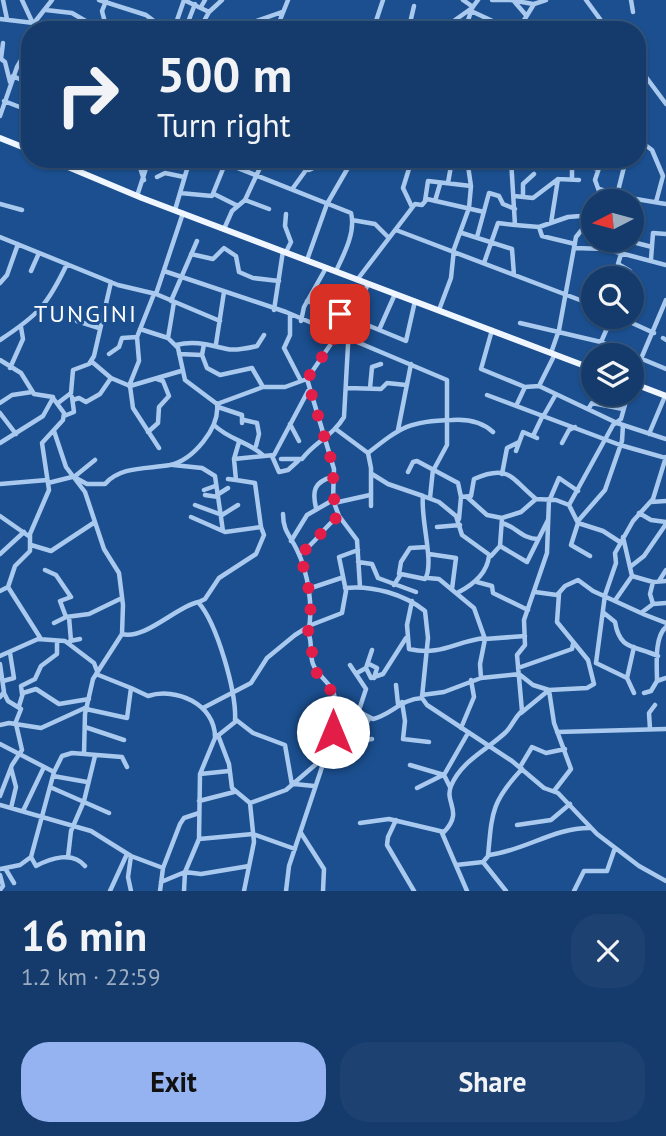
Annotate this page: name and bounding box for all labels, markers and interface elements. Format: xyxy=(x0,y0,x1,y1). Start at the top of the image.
text: 500 m xyxy=(157,42,292,106)
icon: right xyxy=(42,49,133,140)
text: Turn right xyxy=(157,104,291,146)
north arrow xyxy=(581,189,644,252)
map controls xyxy=(581,189,644,406)
button: search xyxy=(581,266,644,329)
pin xyxy=(310,284,370,344)
icon: arrive xyxy=(321,295,359,333)
district label: TUNGINI xyxy=(34,298,138,329)
button: layers xyxy=(581,343,644,406)
position arrow xyxy=(296,695,370,769)
text: 16 min xyxy=(21,908,147,963)
button: close xyxy=(571,914,645,988)
text: 1.2 km · 22:59 xyxy=(21,962,160,991)
button: Exit xyxy=(21,1042,326,1122)
button: Share xyxy=(340,1042,645,1122)

